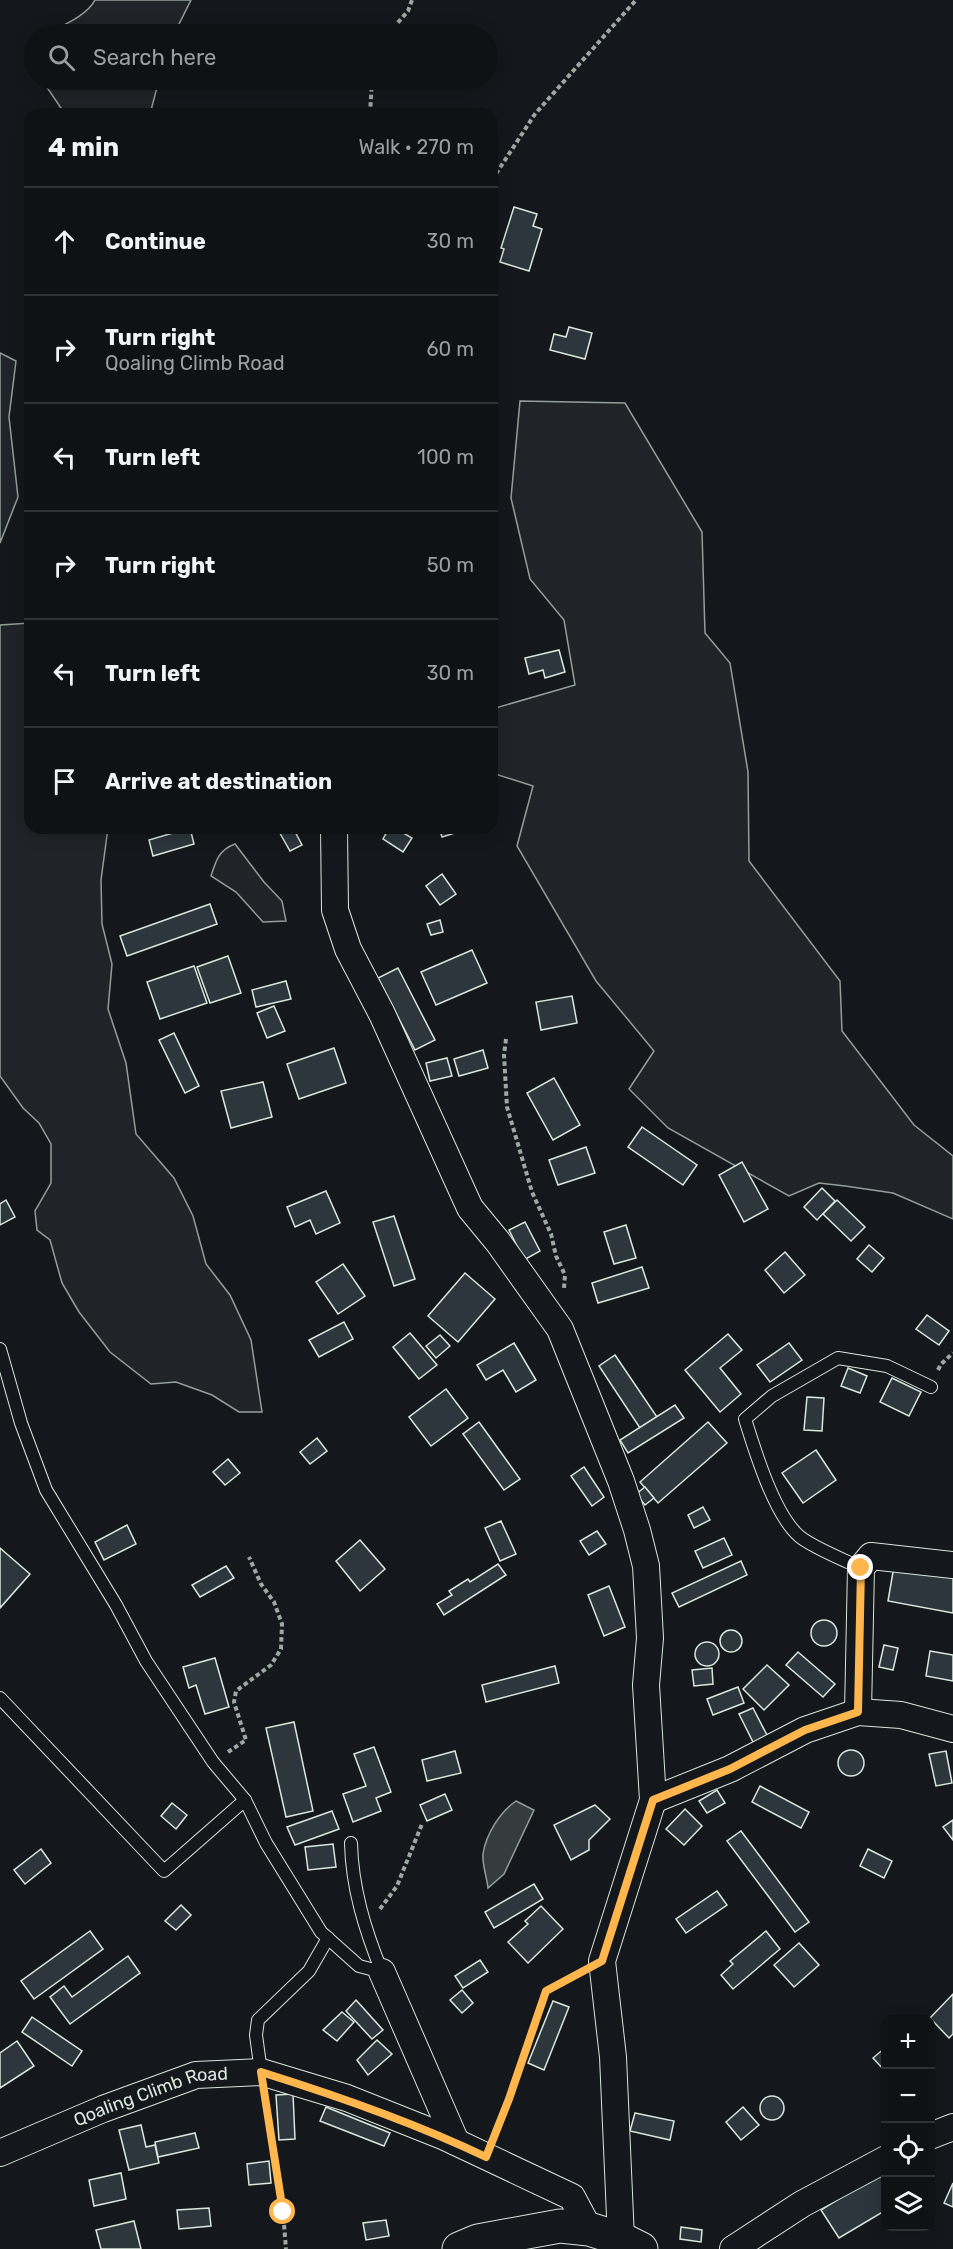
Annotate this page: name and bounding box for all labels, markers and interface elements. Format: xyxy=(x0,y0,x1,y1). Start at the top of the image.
search box xyxy=(24,24,498,90)
icon: search xyxy=(45,41,78,74)
text: Search here xyxy=(93,44,216,71)
text: 4 min xyxy=(48,132,119,163)
text: Walk · 270 m xyxy=(359,135,474,159)
icon: ahead xyxy=(48,225,81,258)
text: Continue xyxy=(105,228,206,255)
text: 30 m xyxy=(427,229,474,253)
text: Turn right xyxy=(105,324,215,351)
icon: right xyxy=(48,333,81,366)
text: 60 m xyxy=(427,337,474,361)
text: Qoaling Climb Road xyxy=(105,351,285,375)
icon: left xyxy=(48,441,81,474)
text: Turn left xyxy=(105,444,200,471)
text: 100 m xyxy=(417,445,474,469)
icon: right xyxy=(48,549,81,582)
text: Turn right xyxy=(105,552,215,579)
text: 50 m xyxy=(427,553,474,577)
icon: left xyxy=(48,657,81,690)
text: Turn left xyxy=(105,660,200,687)
text: 30 m xyxy=(427,661,474,685)
icon: arrive xyxy=(48,765,81,798)
text: Arrive at destination xyxy=(105,768,332,795)
route end xyxy=(847,1554,873,1580)
map controls xyxy=(881,2015,935,2231)
button: + xyxy=(881,2015,935,2069)
street label: Qoaling Climb Road xyxy=(70,2063,228,2131)
button: − xyxy=(881,2069,935,2123)
button: locate xyxy=(881,2123,935,2177)
button: layers xyxy=(881,2177,935,2231)
route start xyxy=(269,2198,295,2224)

